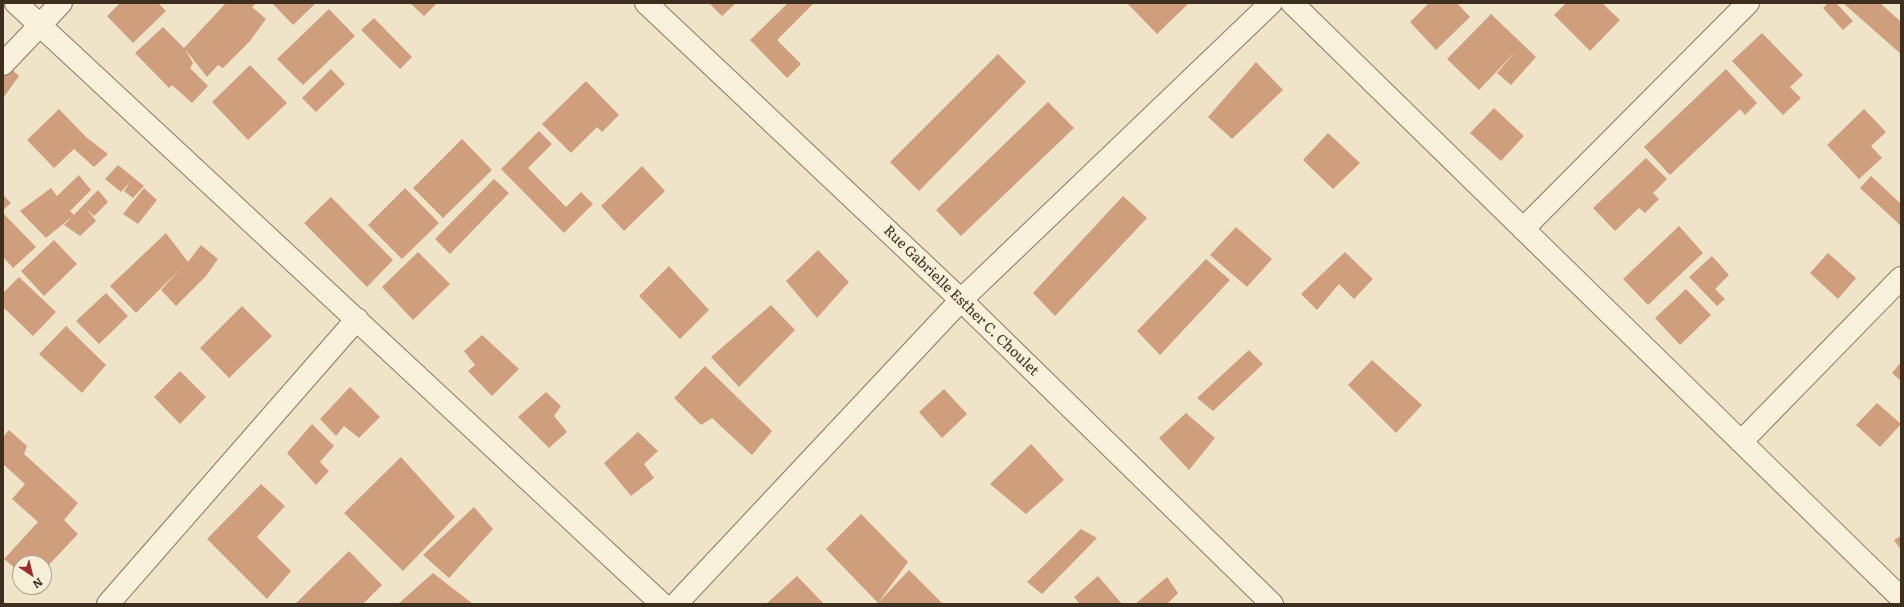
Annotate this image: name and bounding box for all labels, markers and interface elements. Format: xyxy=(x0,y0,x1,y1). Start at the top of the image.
street label: Rue Gabrielle Esther C. Choulet xyxy=(880,222,1042,380)
north arrow xyxy=(12,555,52,595)
text: N xyxy=(30,575,47,593)

